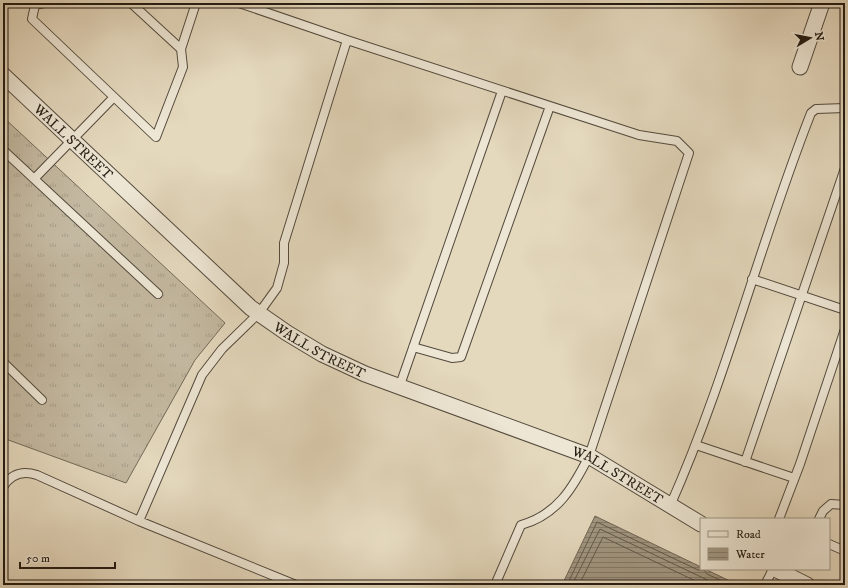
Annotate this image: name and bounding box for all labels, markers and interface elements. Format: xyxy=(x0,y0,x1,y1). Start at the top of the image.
north arrow xyxy=(790,18,830,58)
text: N xyxy=(811,31,827,42)
street label: WALL STREET xyxy=(29,100,117,184)
street label: WALL STREET xyxy=(269,318,369,383)
street label: WALL STREET xyxy=(569,442,666,509)
legend xyxy=(700,518,830,570)
text: Road xyxy=(736,527,761,542)
scale bar xyxy=(20,544,115,570)
text: Water xyxy=(735,547,765,562)
text: 50 m xyxy=(26,551,50,566)

